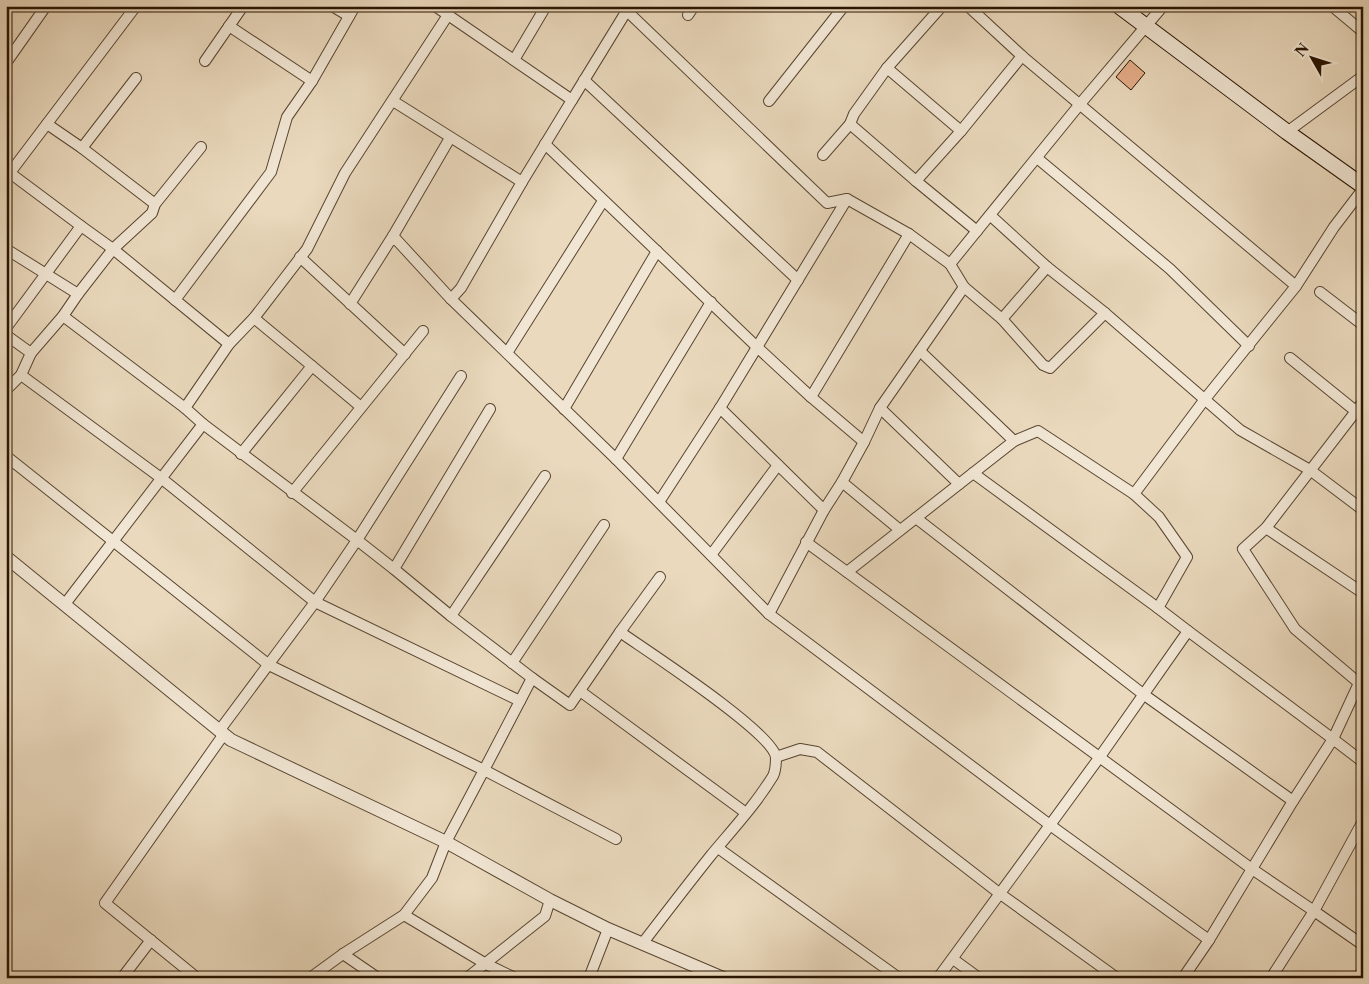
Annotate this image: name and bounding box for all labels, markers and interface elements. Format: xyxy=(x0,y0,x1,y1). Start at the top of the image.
north arrow xyxy=(1286,32,1336,82)
text: N xyxy=(1291,39,1313,60)

